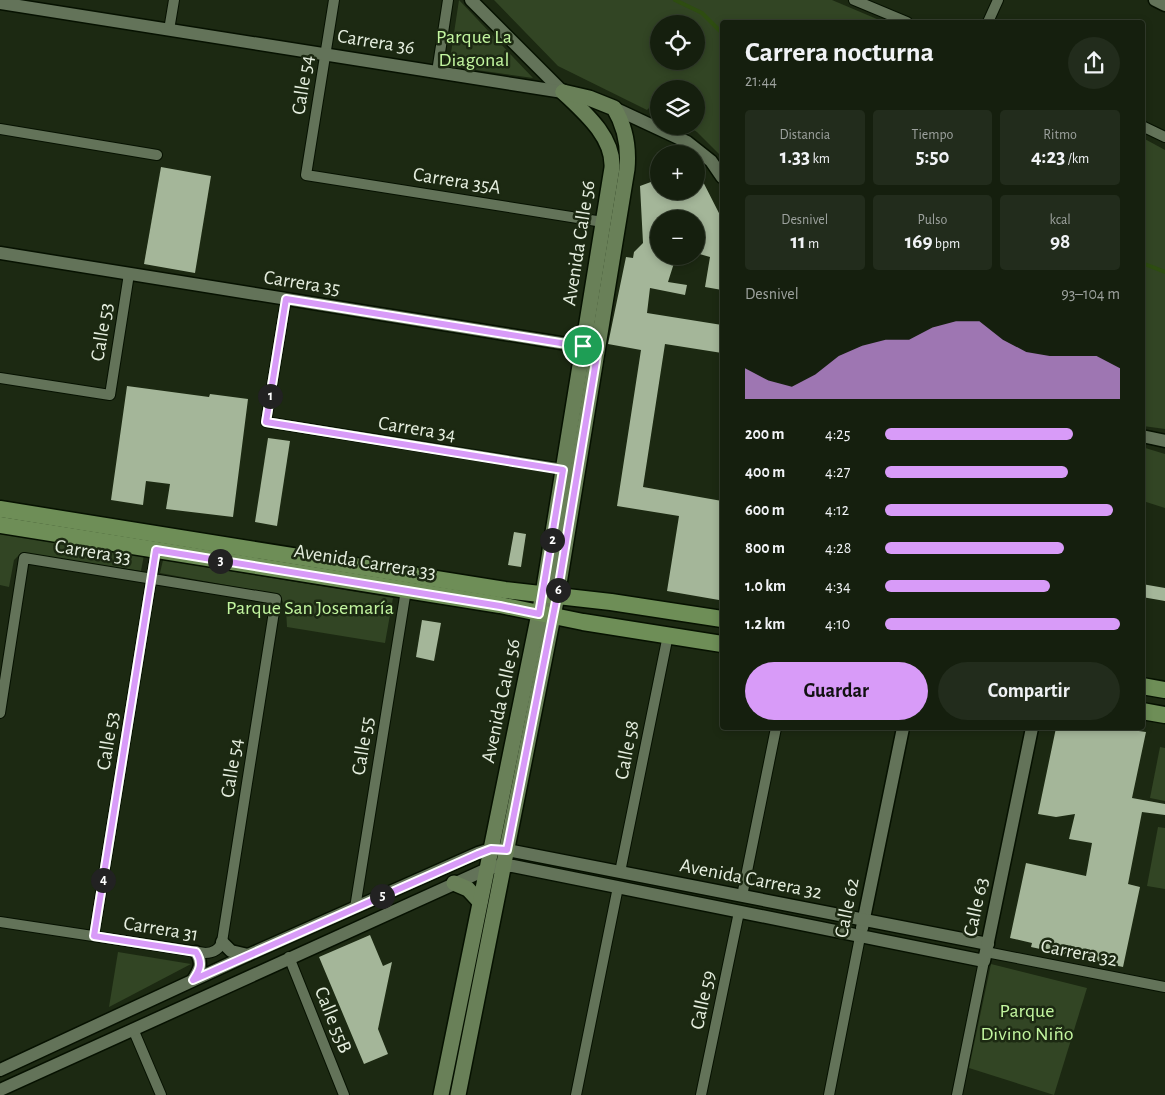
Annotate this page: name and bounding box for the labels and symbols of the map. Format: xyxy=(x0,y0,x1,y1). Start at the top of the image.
street label: Carrera 36 xyxy=(336,26,416,58)
park label: Parque La Diagonal xyxy=(436,27,512,70)
street label: Calle 54 xyxy=(288,54,318,116)
street label: Carrera 35A xyxy=(412,164,503,198)
street label: Avenida Calle 56 xyxy=(559,179,599,307)
street label: Carrera 35 xyxy=(262,267,342,299)
street label: Calle 53 xyxy=(88,301,116,363)
pin xyxy=(562,325,604,367)
pin: 1 xyxy=(258,384,282,408)
street label: Carrera 34 xyxy=(377,413,457,445)
pin: 2 xyxy=(540,528,564,552)
street label: Carrera 33 xyxy=(53,536,133,568)
street label: Avenida Carrera 33 xyxy=(293,541,437,583)
pin: 3 xyxy=(208,548,232,574)
pin: 6 xyxy=(546,578,570,602)
park label: Parque San Josemaría xyxy=(226,598,394,618)
street label: Avenida Calle 56 xyxy=(478,637,524,765)
street label: Calle 53 xyxy=(94,710,122,772)
street label: Calle 55 xyxy=(349,715,377,777)
street label: Calle 58 xyxy=(611,719,643,781)
street label: Calle 54 xyxy=(217,737,247,799)
street label: Avenida Carrera 32 xyxy=(678,855,824,903)
pin: 4 xyxy=(90,868,116,892)
street label: Calle 62 xyxy=(831,876,863,940)
street label: Calle 63 xyxy=(960,876,992,938)
pin: 5 xyxy=(370,884,394,908)
street label: Carrera 31 xyxy=(122,913,200,945)
street label: Carrera 32 xyxy=(1039,936,1119,970)
street label: Calle 59 xyxy=(687,969,719,1031)
street label: Calle 55B xyxy=(311,984,355,1056)
park label: Parque Divino Niño xyxy=(980,1001,1074,1044)

